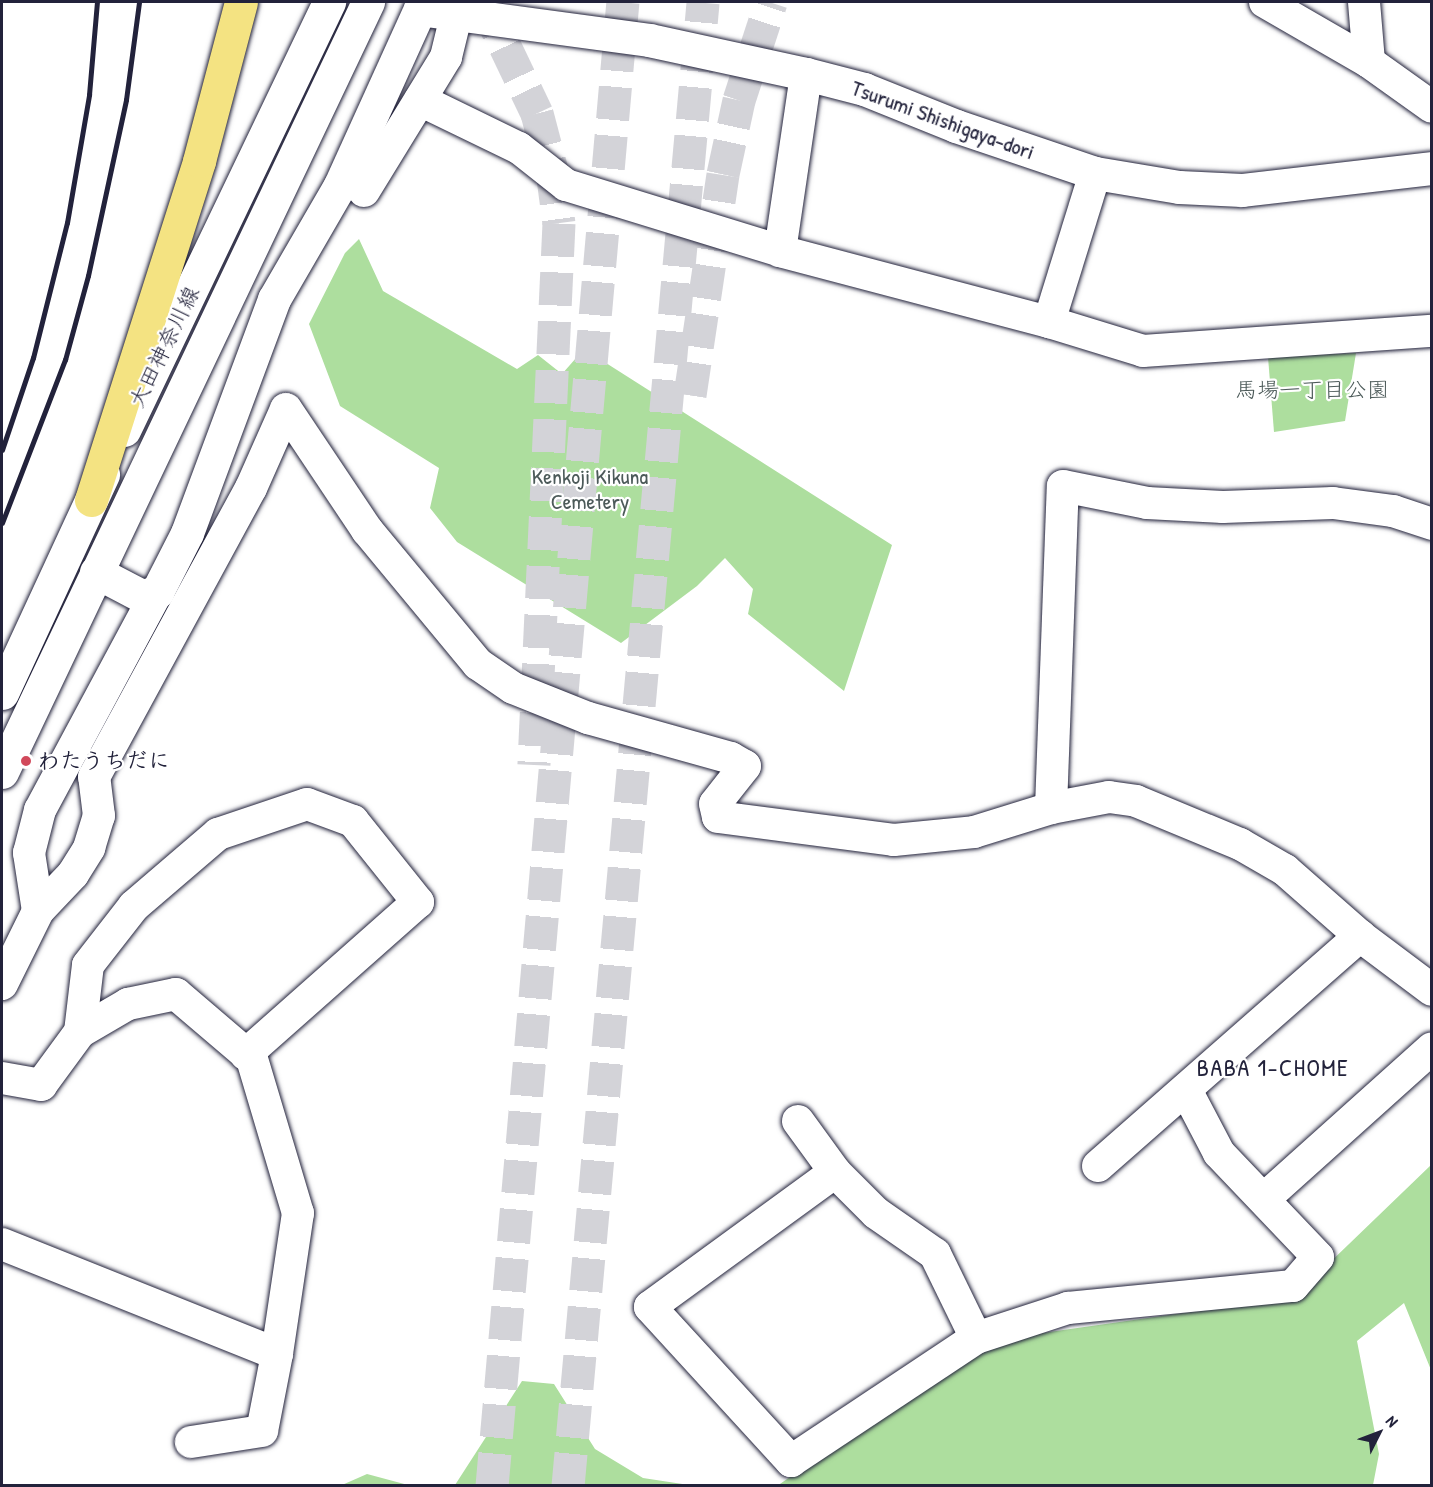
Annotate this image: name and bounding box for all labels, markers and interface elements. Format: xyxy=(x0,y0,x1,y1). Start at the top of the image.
street label: Tsurumi Shishigaya-dori xyxy=(848,75,1038,165)
street label: 大田神奈川線 xyxy=(123,282,205,412)
park label: 馬場一丁目公園 xyxy=(1235,377,1389,403)
park label: Kenkoji Kikuna Cemetery xyxy=(532,463,648,514)
place label: わたうちだに xyxy=(38,748,170,774)
marker: わたうちだに xyxy=(19,754,33,768)
district label: BABA 1-CHOME xyxy=(1197,1054,1349,1082)
north arrow xyxy=(1349,1403,1409,1463)
text: N xyxy=(1381,1410,1403,1431)

